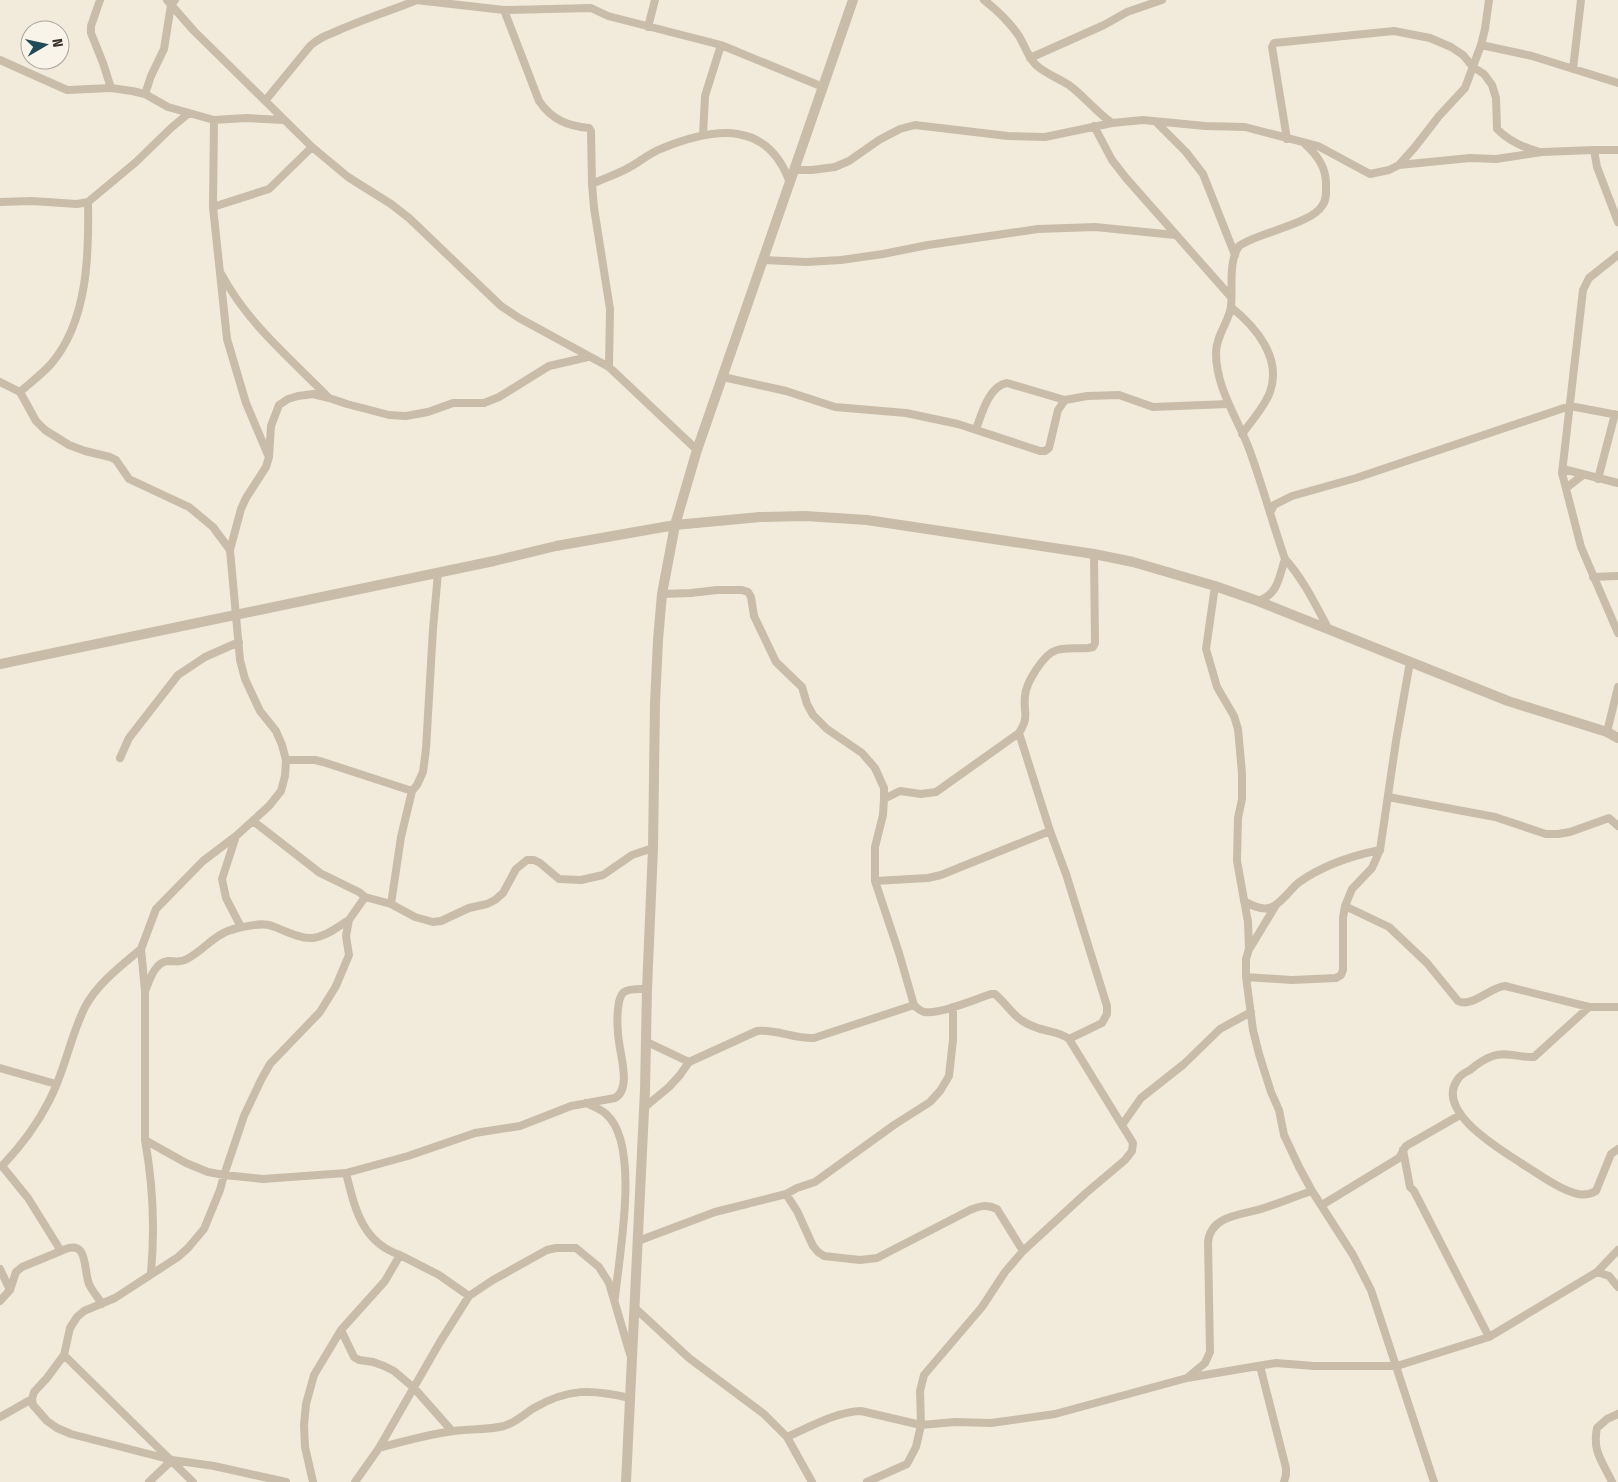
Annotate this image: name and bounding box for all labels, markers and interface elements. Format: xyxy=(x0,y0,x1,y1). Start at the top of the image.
north arrow xyxy=(20,20,70,70)
text: N xyxy=(48,38,66,49)

